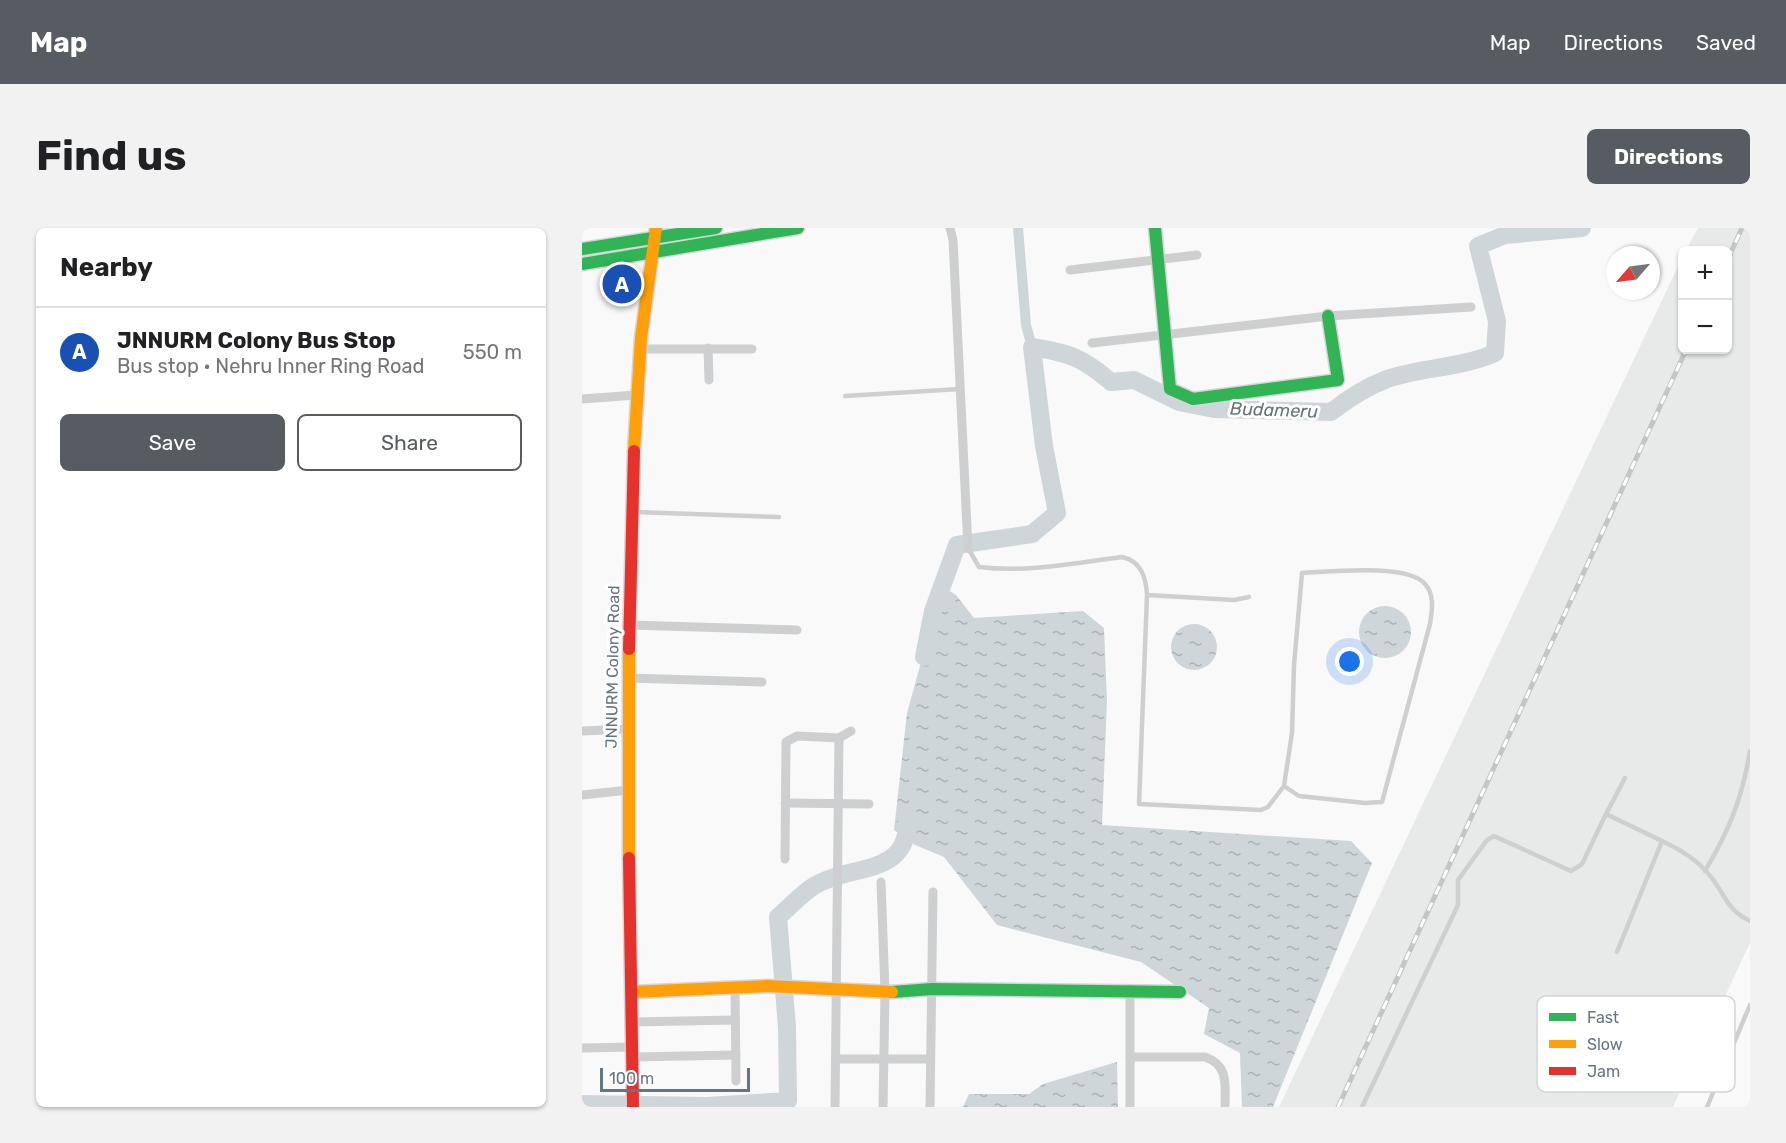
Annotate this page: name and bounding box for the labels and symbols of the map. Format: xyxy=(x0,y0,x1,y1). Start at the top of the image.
north arrow xyxy=(1606,246,1660,300)
pin: A xyxy=(602,262,642,306)
water label: Budameru xyxy=(1230,397,1318,423)
street label: JNNURM Colony Road xyxy=(602,585,623,749)
your location xyxy=(1335,647,1364,676)
legend xyxy=(1537,996,1735,1092)
text: Fast xyxy=(1587,1008,1619,1027)
text: Slow xyxy=(1587,1035,1623,1054)
text: Jam xyxy=(1587,1062,1620,1081)
scale bar xyxy=(600,1065,750,1092)

